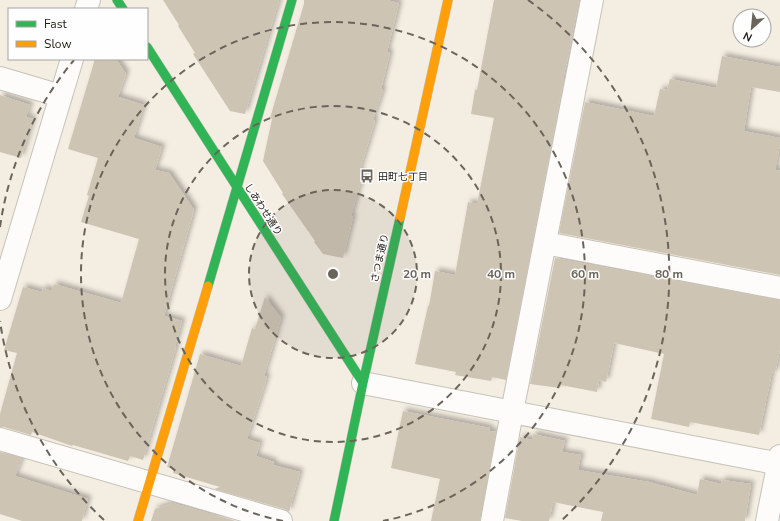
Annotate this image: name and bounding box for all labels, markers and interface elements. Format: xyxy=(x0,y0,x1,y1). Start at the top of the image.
legend xyxy=(8,8,148,60)
north arrow xyxy=(732,8,772,48)
text: Fast xyxy=(44,16,67,32)
text: N xyxy=(741,28,755,45)
text: Slow xyxy=(44,36,72,52)
bus stop icon: 田町七丁目 xyxy=(359,168,375,184)
place label: 田町七丁目 xyxy=(378,170,428,184)
street label: しあわせ通り xyxy=(241,181,285,239)
street label: さつま通り xyxy=(368,232,392,284)
text: 20 m xyxy=(403,266,431,282)
text: 40 m xyxy=(487,266,515,282)
text: 60 m xyxy=(571,266,599,282)
text: 80 m xyxy=(655,266,683,282)
centre of rings xyxy=(326,267,340,281)

